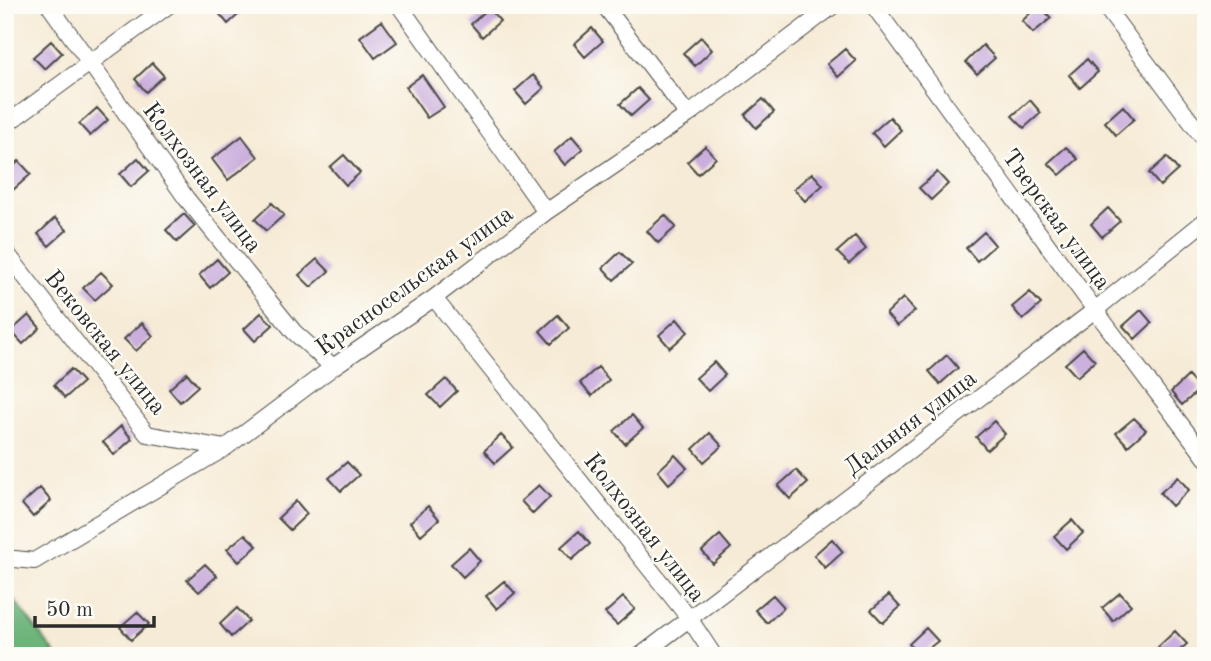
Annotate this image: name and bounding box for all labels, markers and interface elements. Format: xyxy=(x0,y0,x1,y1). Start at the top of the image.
street label: Колхозная улица xyxy=(137,99,266,258)
street label: Тверская улица xyxy=(997,146,1114,295)
street label: Красносельская улица xyxy=(312,202,518,361)
street label: Вековская улица xyxy=(39,267,170,420)
street label: Дальняя улица xyxy=(841,366,982,481)
street label: Колхозная улица xyxy=(578,449,709,607)
scale bar xyxy=(35,584,154,628)
text: 50 m xyxy=(46,600,93,621)

